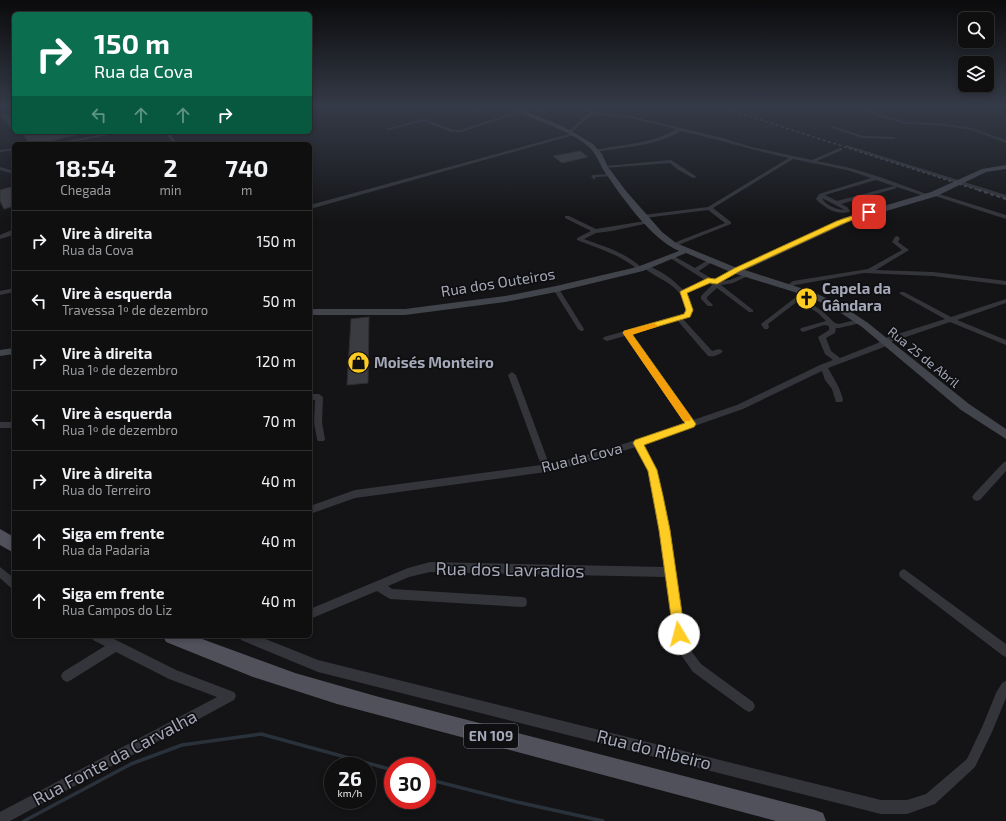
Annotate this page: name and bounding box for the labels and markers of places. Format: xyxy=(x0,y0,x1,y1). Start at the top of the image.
pin xyxy=(852,195,886,229)
place label: Capela da Gândara xyxy=(822,279,891,314)
church icon: Capela da Gândara xyxy=(793,285,819,311)
shop icon: Moisés Monteiro xyxy=(345,350,371,376)
place label: Moisés Monteiro xyxy=(374,353,494,371)

